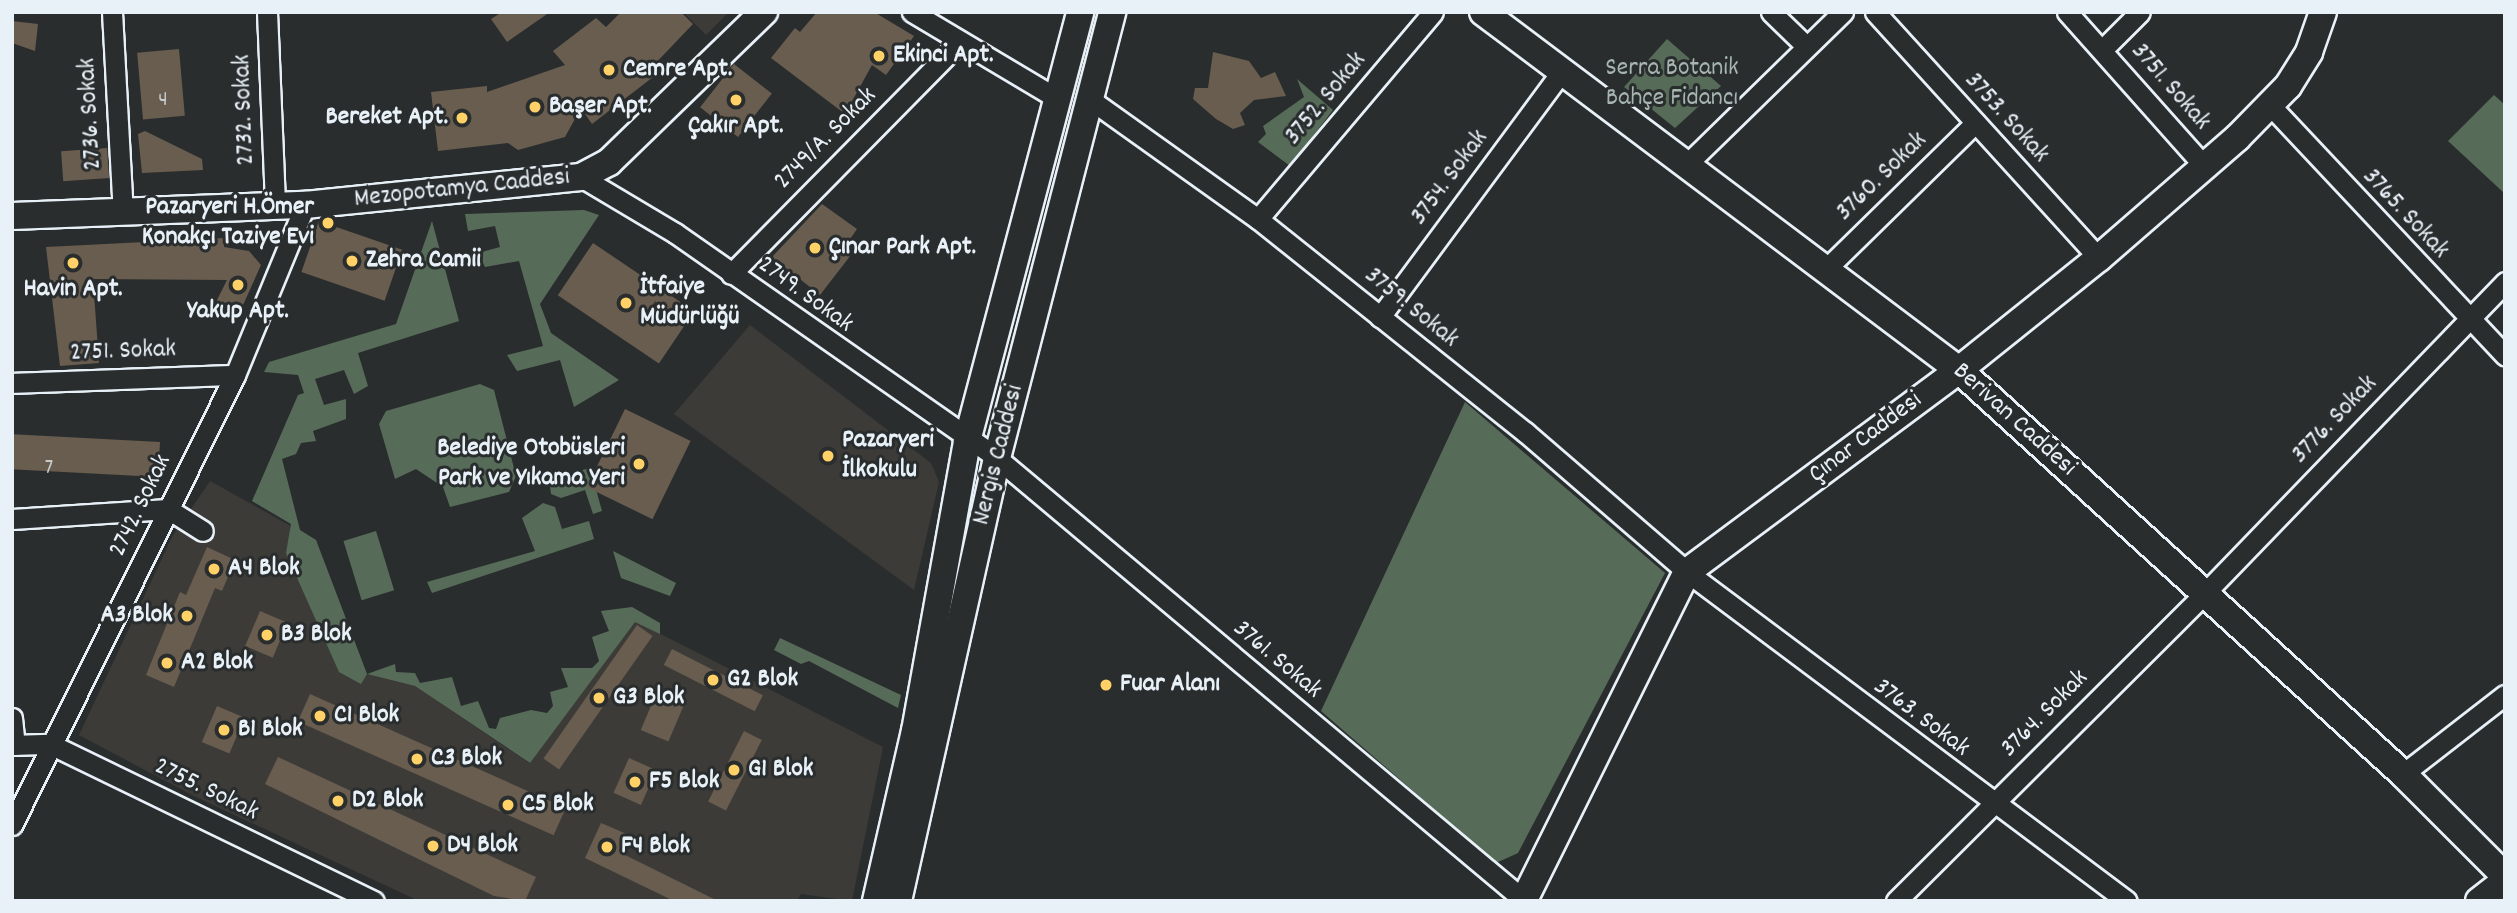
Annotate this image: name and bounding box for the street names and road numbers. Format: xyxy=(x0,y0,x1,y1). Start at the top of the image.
street label: 3751. Sokak xyxy=(2123,37,2217,137)
street label: 3752. Sokak xyxy=(1278,46,1374,152)
street label: 2732. Sokak xyxy=(227,54,263,166)
street label: 2736. Sokak xyxy=(72,57,110,171)
street label: 3753. Sokak xyxy=(1957,66,2055,170)
street label: 2749/A. Sokak xyxy=(768,81,884,197)
street label: 3754. Sokak xyxy=(1404,124,1496,232)
street label: 3760. Sokak xyxy=(1830,126,1934,228)
street label: Mezopotamya Caddesi xyxy=(353,162,571,216)
street label: 3765. Sokak xyxy=(2355,162,2455,266)
street label: 2749. Sokak xyxy=(751,250,859,340)
street label: 3759. Sokak xyxy=(1358,261,1464,355)
street label: 2751. Sokak xyxy=(70,335,176,369)
street label: Berivan Caddesi xyxy=(1946,356,2082,484)
street label: 3776. Sokak xyxy=(2285,369,2385,471)
street label: Nergis Caddesi xyxy=(966,382,1032,528)
street label: Çınar Caddesi xyxy=(1803,385,1929,491)
street label: 2742. Sokak xyxy=(103,450,179,562)
street label: 3761. Sokak xyxy=(1226,614,1328,706)
street label: 3764. Sokak xyxy=(1994,663,2096,765)
street label: 3763. Sokak xyxy=(1867,672,1975,764)
street label: 2755. Sokak xyxy=(149,751,263,829)

